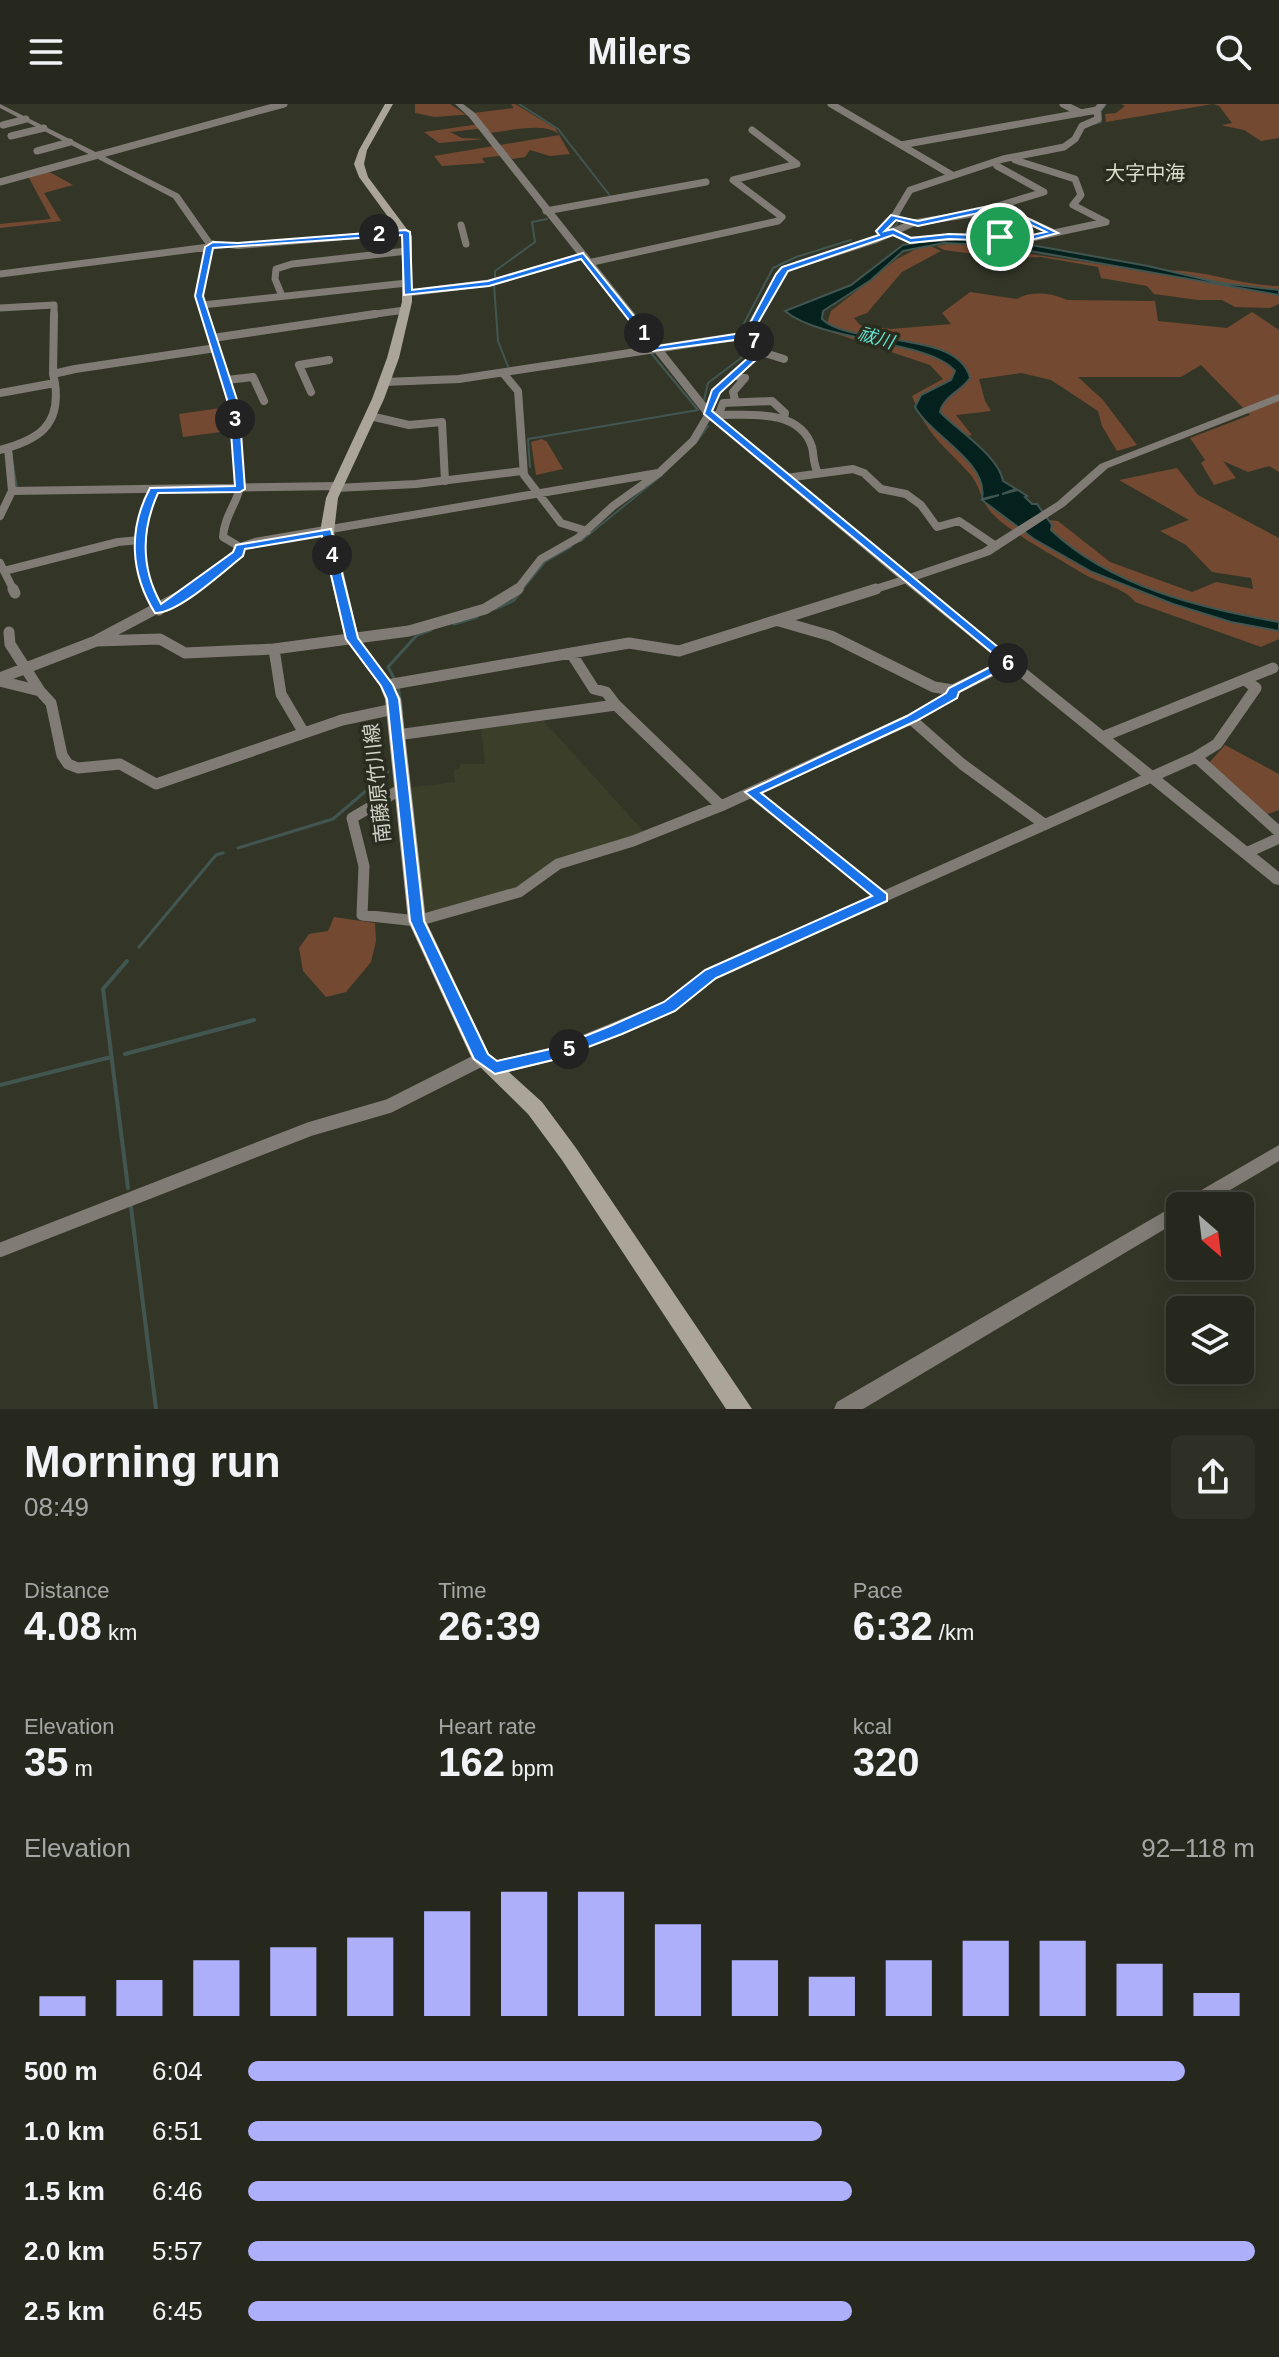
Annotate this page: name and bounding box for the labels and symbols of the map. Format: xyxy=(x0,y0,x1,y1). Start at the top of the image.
district label: 大字中海 xyxy=(1105,162,1185,184)
pin xyxy=(966,203,1034,271)
pin: 2 xyxy=(359,214,399,254)
pin: 1 xyxy=(624,313,664,353)
pin: 7 xyxy=(734,321,774,361)
water label: 祓川 xyxy=(856,323,898,353)
pin: 3 xyxy=(215,399,255,439)
pin: 4 xyxy=(312,535,352,575)
pin: 6 xyxy=(988,643,1028,683)
street label: 南藤原竹川線 xyxy=(360,722,394,844)
pin: 5 xyxy=(549,1029,589,1069)
north arrow xyxy=(1166,1192,1254,1280)

